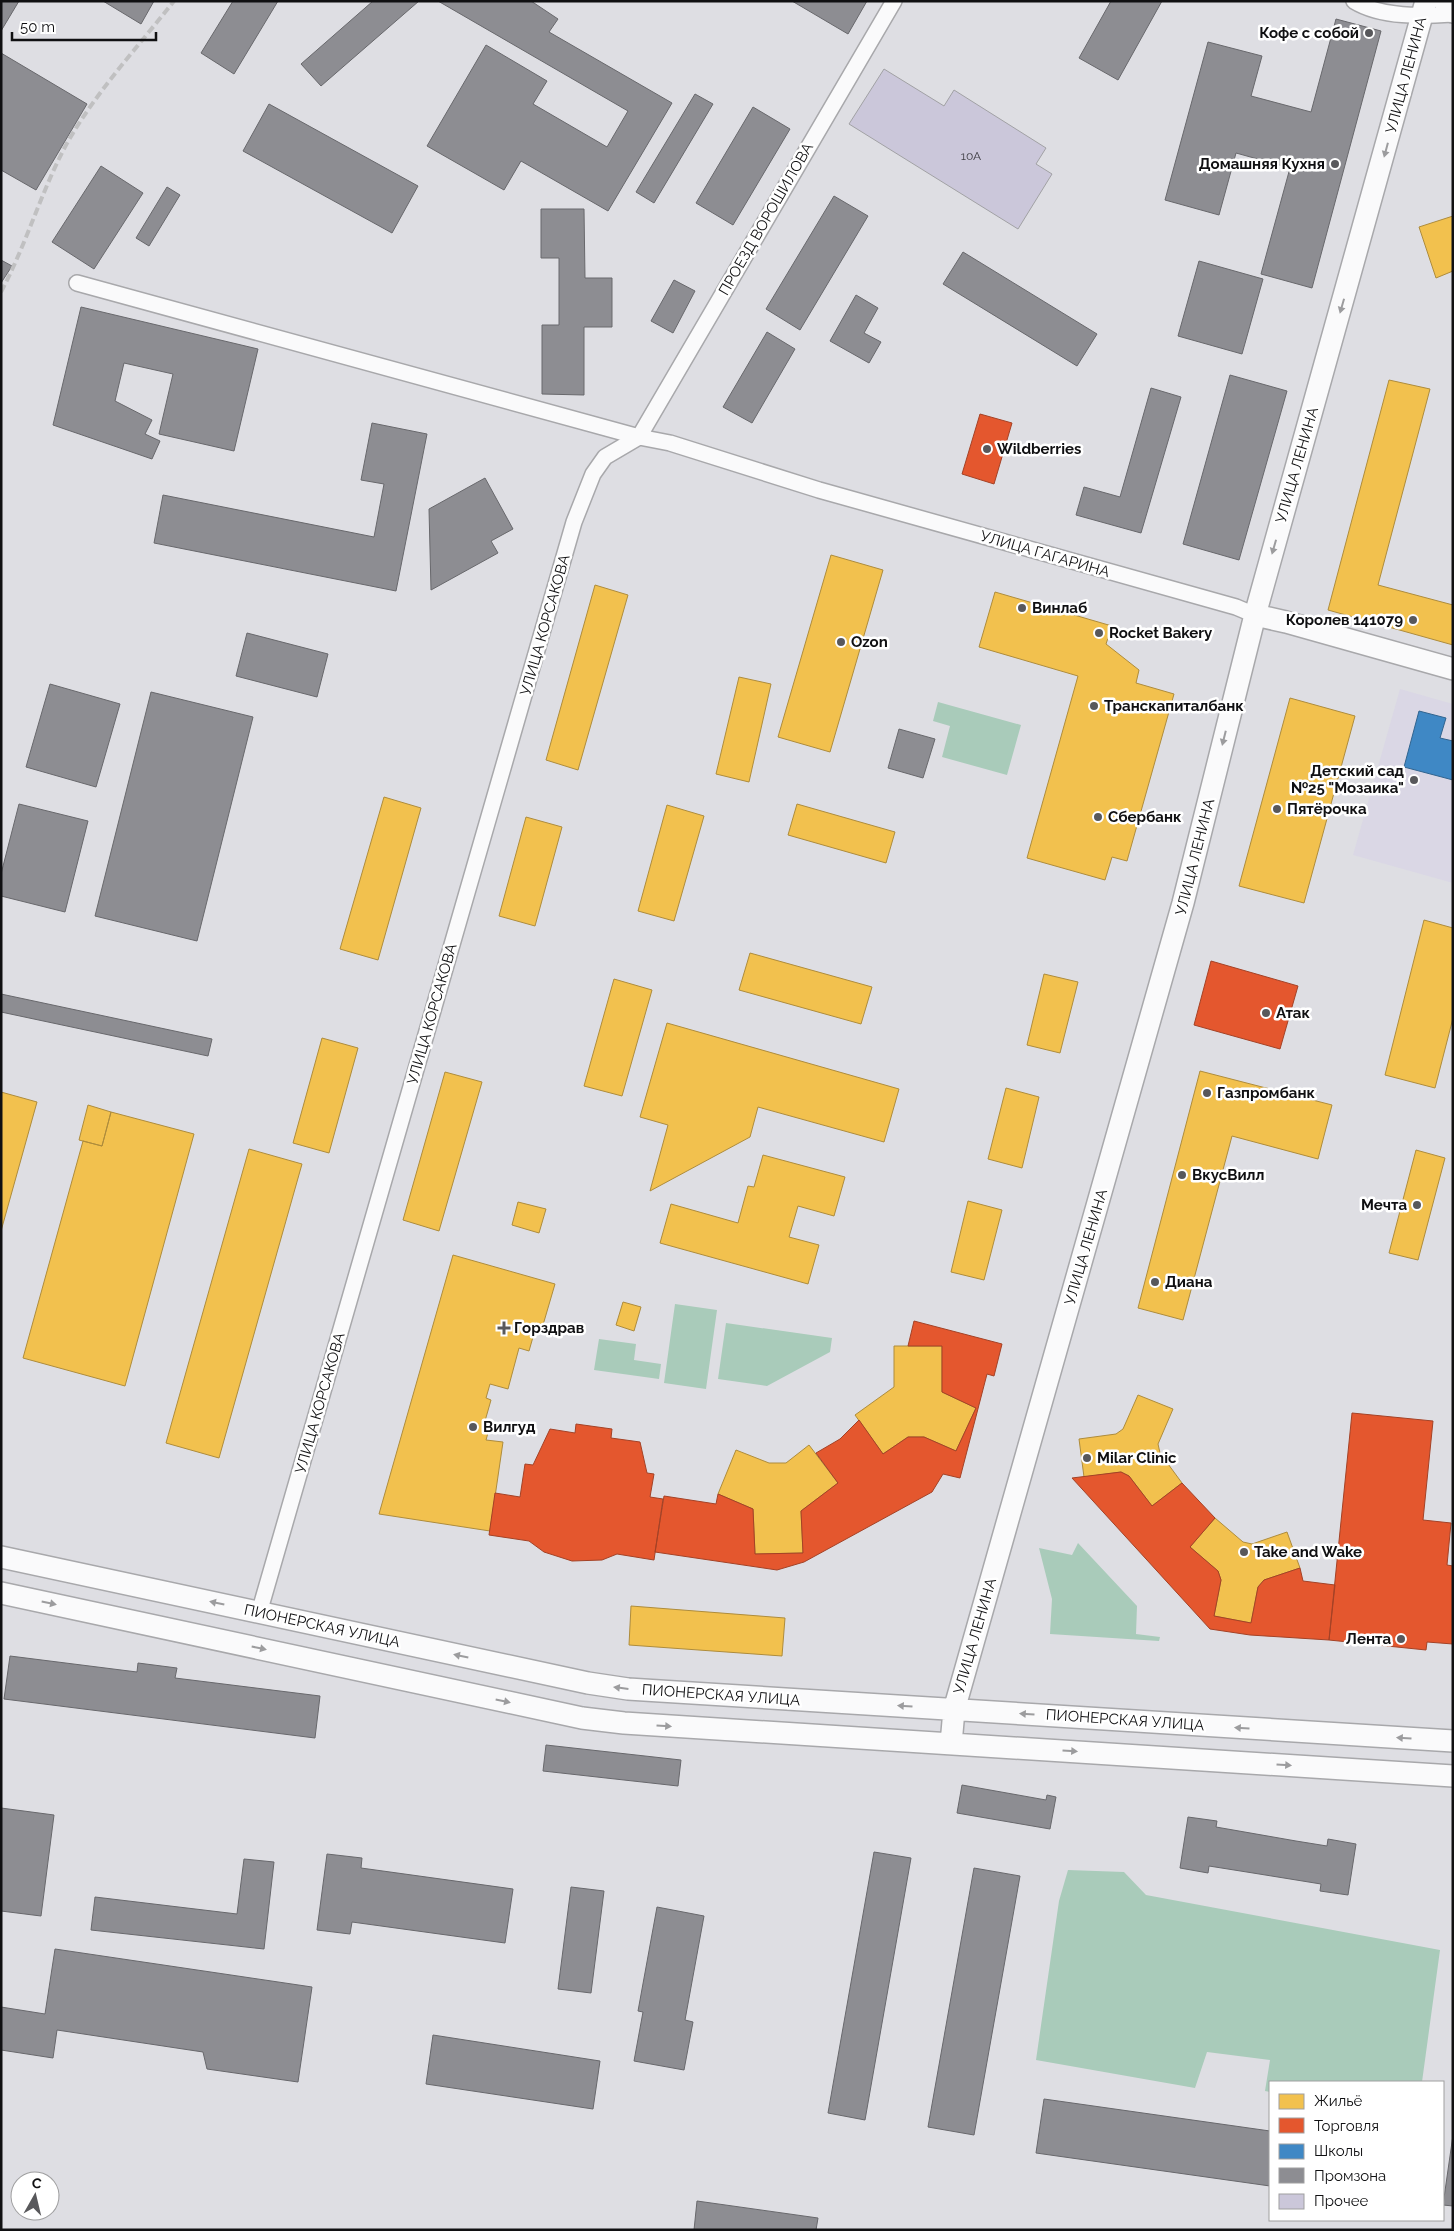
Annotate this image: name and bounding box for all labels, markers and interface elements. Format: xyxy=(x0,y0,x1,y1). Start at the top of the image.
scale bar xyxy=(12,10,156,42)
street label: УЛИЦА ЛЕНИНА xyxy=(1382,15,1430,135)
text: 50 m xyxy=(20,18,55,36)
place label: Кофе с собой xyxy=(1259,24,1359,42)
marker: Кофе с собой xyxy=(1363,27,1375,39)
street label: ПРОЕЗД ВОРОШИЛОВА xyxy=(715,140,817,298)
one-way arrow xyxy=(1381,142,1389,157)
house number: 10А xyxy=(961,149,981,163)
place label: Домашняя Кухня xyxy=(1199,155,1325,173)
marker: Домашняя Кухня xyxy=(1329,158,1341,170)
one-way arrow xyxy=(1338,299,1346,314)
street label: УЛИЦА ЛЕНИНА xyxy=(1272,405,1322,525)
place label: Wildberries xyxy=(997,440,1081,458)
marker: Wildberries xyxy=(981,443,993,455)
street label: УЛИЦА ГАГАРИНА xyxy=(978,527,1112,581)
one-way arrow xyxy=(1270,539,1278,554)
street label: УЛИЦА КОРСАКОВА xyxy=(516,552,574,698)
place label: Винлаб xyxy=(1032,599,1087,617)
marker: Винлаб xyxy=(1016,602,1028,614)
place label: Королев 141079 xyxy=(1286,611,1403,629)
marker: Королев 141079 xyxy=(1407,614,1419,626)
place label: Rocket Bakery xyxy=(1109,624,1213,642)
marker: Rocket Bakery xyxy=(1093,627,1105,639)
place label: Ozon xyxy=(851,633,888,651)
marker: Ozon xyxy=(835,636,847,648)
place label: Транскапиталбанк xyxy=(1104,697,1244,715)
marker: Транскапиталбанк xyxy=(1088,700,1100,712)
one-way arrow xyxy=(1220,730,1228,745)
place label: Детский сад №25 "Мозаика" xyxy=(1291,762,1405,797)
marker: Детский сад №25 "Мозаика" xyxy=(1408,774,1420,786)
street label: УЛИЦА ЛЕНИНА xyxy=(1172,797,1218,917)
place label: Пятёрочка xyxy=(1287,800,1367,818)
marker: Пятёрочка xyxy=(1271,803,1283,815)
place label: Сбербанк xyxy=(1108,808,1182,826)
marker: Сбербанк xyxy=(1092,811,1104,823)
street label: УЛИЦА КОРСАКОВА xyxy=(403,941,461,1087)
place label: Атак xyxy=(1276,1004,1310,1022)
marker: Атак xyxy=(1260,1007,1272,1019)
place label: Газпромбанк xyxy=(1217,1084,1315,1102)
marker: Газпромбанк xyxy=(1201,1087,1213,1099)
place label: ВкусВилл xyxy=(1192,1166,1265,1184)
marker: ВкусВилл xyxy=(1176,1169,1188,1181)
street label: УЛИЦА ЛЕНИНА xyxy=(1061,1187,1111,1307)
place label: Мечта xyxy=(1361,1196,1407,1214)
marker: Мечта xyxy=(1411,1199,1423,1211)
place label: Диана xyxy=(1165,1273,1213,1291)
marker: Диана xyxy=(1149,1276,1161,1288)
place label: Горздрав xyxy=(514,1319,584,1337)
marker: Горздрав xyxy=(498,1322,510,1334)
street label: УЛИЦА КОРСАКОВА xyxy=(291,1330,349,1476)
place label: Вилгуд xyxy=(483,1418,536,1436)
marker: Вилгуд xyxy=(467,1421,479,1433)
place label: Milar Clinic xyxy=(1097,1449,1177,1467)
marker: Milar Clinic xyxy=(1081,1452,1093,1464)
place label: Take and Wake xyxy=(1254,1543,1362,1561)
marker: Take and Wake xyxy=(1238,1546,1250,1558)
street label: УЛИЦА ЛЕНИНА xyxy=(950,1576,1000,1696)
one-way arrow xyxy=(41,1599,56,1607)
one-way arrow xyxy=(209,1599,225,1607)
street label: ПИОНЕРСКАЯ УЛИЦА xyxy=(242,1601,402,1651)
place label: Лента xyxy=(1346,1630,1391,1648)
marker: Лента xyxy=(1395,1633,1407,1645)
one-way arrow xyxy=(252,1644,267,1652)
one-way arrow xyxy=(454,1652,469,1660)
street label: ПИОНЕРСКАЯ УЛИЦА xyxy=(641,1680,801,1710)
one-way arrow xyxy=(612,1684,628,1692)
one-way arrow xyxy=(496,1697,511,1705)
one-way arrow xyxy=(897,1702,913,1710)
street label: ПИОНЕРСКАЯ УЛИЦА xyxy=(1045,1705,1205,1735)
one-way arrow xyxy=(1019,1710,1035,1718)
one-way arrow xyxy=(656,1722,672,1730)
one-way arrow xyxy=(1234,1723,1250,1731)
one-way arrow xyxy=(1396,1734,1412,1742)
one-way arrow xyxy=(1062,1748,1078,1756)
one-way arrow xyxy=(1277,1762,1293,1770)
legend xyxy=(1269,2081,1444,2221)
text: Жильё xyxy=(1314,2092,1363,2110)
text: Торговля xyxy=(1314,2117,1379,2135)
text: Школы xyxy=(1314,2142,1363,2160)
text: Промзона xyxy=(1314,2167,1386,2185)
north arrow xyxy=(10,2171,60,2221)
text: С xyxy=(31,2175,43,2192)
text: Прочее xyxy=(1314,2192,1368,2210)

